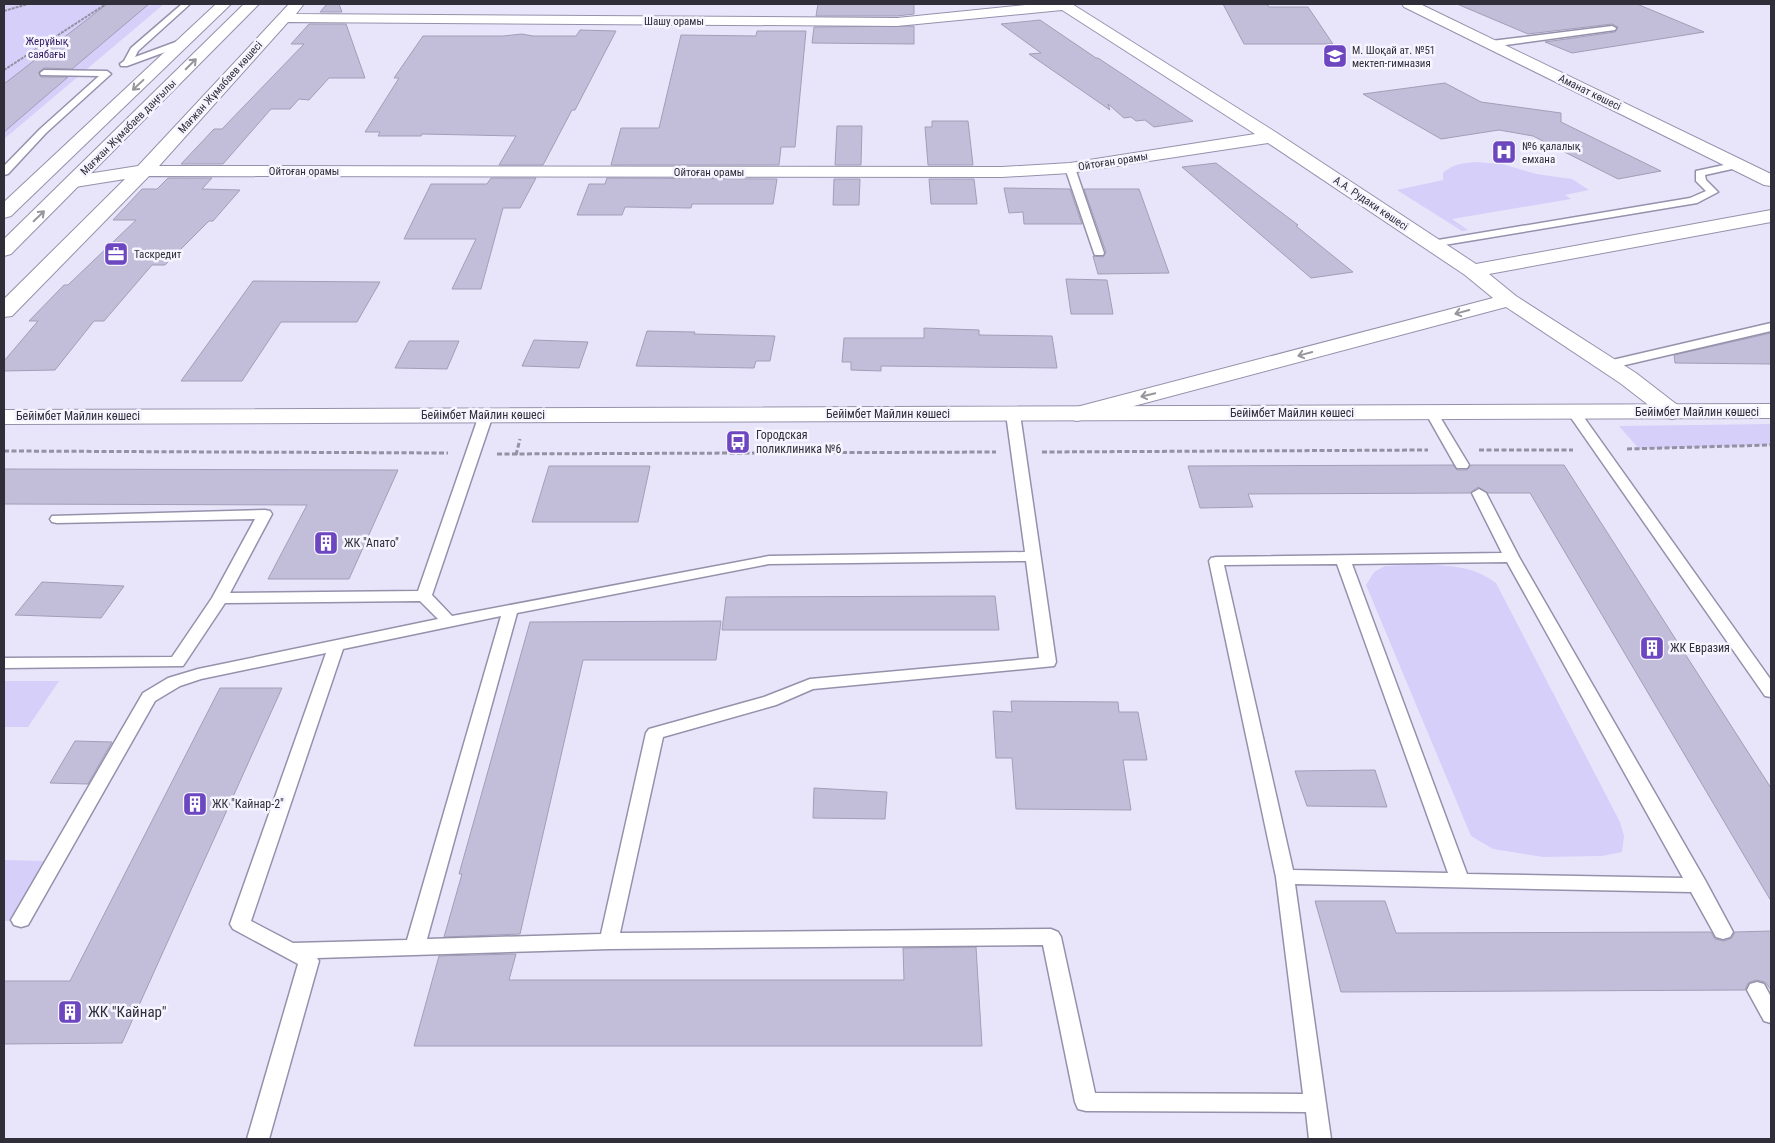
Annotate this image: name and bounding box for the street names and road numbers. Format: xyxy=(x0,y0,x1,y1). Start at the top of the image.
street label: Шашу орамы xyxy=(644,15,704,28)
street label: Мағжан Жұмабаев көшесі xyxy=(176,39,265,136)
street label: Аманат көшесі xyxy=(1556,72,1623,113)
street label: Мағжан Жұмабаев даңғылы xyxy=(78,77,179,178)
street label: Ойтоған орамы xyxy=(1077,150,1149,173)
street label: Ойтоған орамы xyxy=(269,165,339,178)
street label: Ойтоған орамы xyxy=(674,166,744,179)
street label: А.А. Рудаки көшесі xyxy=(1331,174,1411,233)
street label: Бейімбет Майлин көшесі xyxy=(1635,405,1759,419)
street label: Бейімбет Майлин көшесі xyxy=(1230,406,1354,420)
street label: Бейімбет Майлин көшесі xyxy=(826,407,950,421)
street label: Бейімбет Майлин көшесі xyxy=(421,408,545,422)
street label: Бейімбет Майлин көшесі xyxy=(16,409,140,423)

